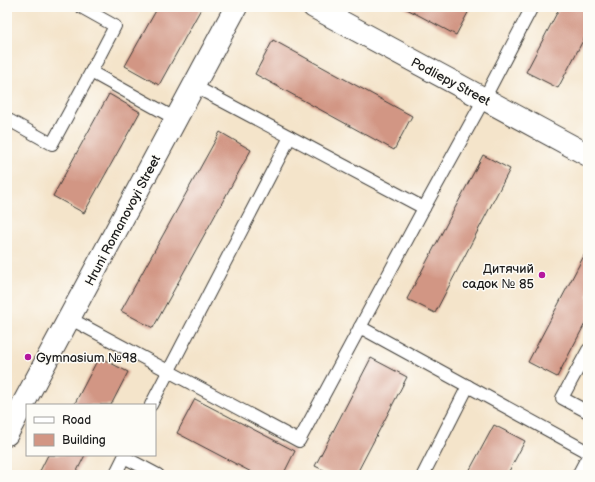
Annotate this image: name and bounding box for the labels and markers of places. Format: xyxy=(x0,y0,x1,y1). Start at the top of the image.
place label: Дитячий садок № 85 xyxy=(462,261,534,292)
marker: Дитячий садок № 85 xyxy=(537,270,547,280)
place label: Gymnasium №98 xyxy=(36,350,138,366)
marker: Gymnasium №98 xyxy=(23,352,33,362)

